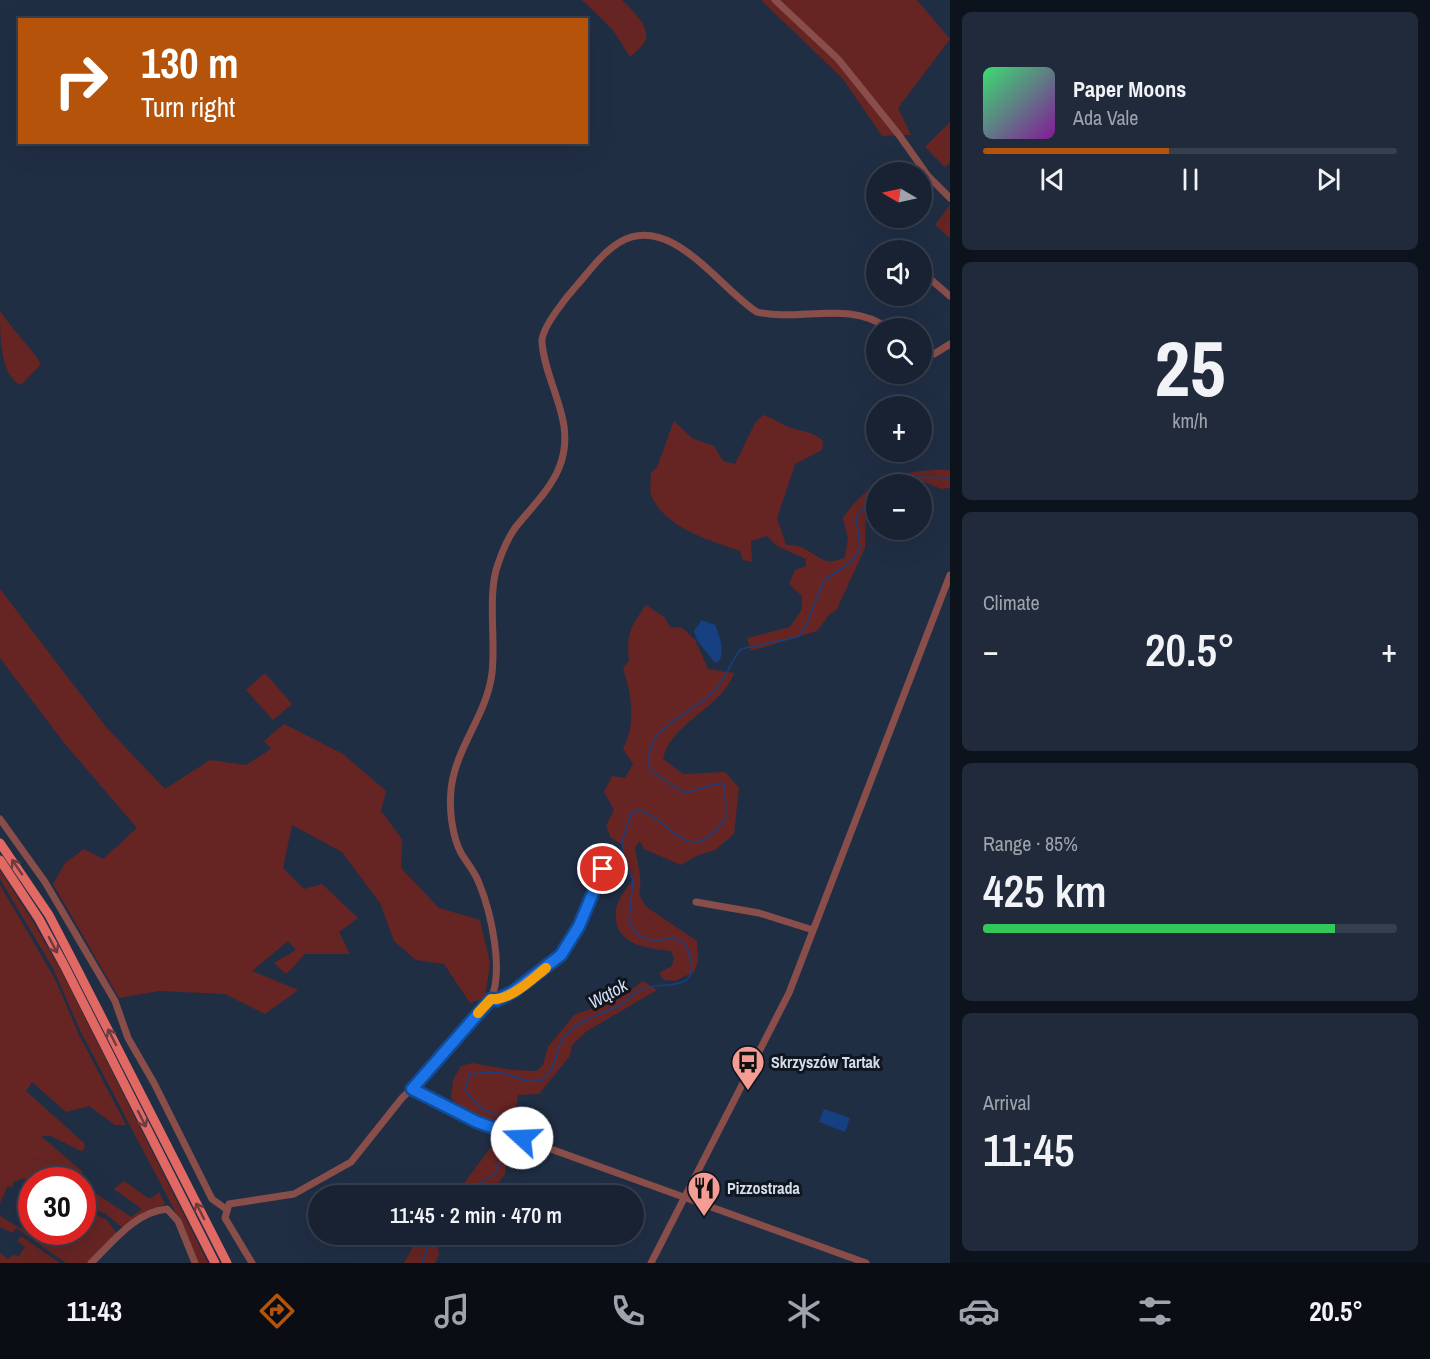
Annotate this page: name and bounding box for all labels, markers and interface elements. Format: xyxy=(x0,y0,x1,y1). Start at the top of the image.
text: 130 m xyxy=(141,35,239,91)
icon: right xyxy=(42,42,120,120)
text: Paper Moons xyxy=(1073,74,1186,104)
text: Turn right xyxy=(141,89,235,125)
text: Ada Vale xyxy=(1073,104,1138,131)
north arrow xyxy=(866,162,932,228)
map controls xyxy=(866,162,932,540)
icon: previous xyxy=(1036,163,1069,196)
icon: pause xyxy=(1174,163,1207,196)
icon: next xyxy=(1312,163,1345,196)
button: sound xyxy=(866,240,932,306)
text: 25 xyxy=(1154,315,1226,420)
button: search xyxy=(866,318,932,384)
button: + xyxy=(866,396,932,462)
text: km/h xyxy=(1172,407,1208,434)
button: − xyxy=(866,474,932,540)
text: Climate xyxy=(983,589,1040,616)
text: 20.5° xyxy=(1145,619,1235,680)
text: − xyxy=(983,628,999,672)
text: + xyxy=(1381,628,1397,672)
text: Range · 85% xyxy=(983,830,1078,857)
pin xyxy=(577,843,628,894)
icon: arrive xyxy=(586,852,619,885)
one-way arrow xyxy=(11,859,23,876)
text: 425 km xyxy=(983,860,1107,921)
one-way arrow xyxy=(48,936,59,954)
water label: Wątok xyxy=(584,972,632,1014)
one-way arrow xyxy=(106,1028,118,1046)
bus stop icon: Skrzyszów Tartak xyxy=(730,1044,766,1091)
place label: Skrzyszów Tartak xyxy=(771,1051,881,1073)
text: Arrival xyxy=(983,1089,1030,1116)
position arrow xyxy=(490,1106,554,1170)
one-way arrow xyxy=(136,1110,148,1128)
text: 11:45 xyxy=(983,1119,1074,1180)
speed limit sign: 30 xyxy=(18,1167,96,1245)
restaurant icon: Pizzostrada xyxy=(686,1170,722,1217)
place label: Pizzostrada xyxy=(727,1177,801,1199)
text: 11:45 · 2 min · 470 m xyxy=(390,1200,562,1230)
one-way arrow xyxy=(194,1202,206,1220)
icon: directions xyxy=(256,1290,298,1332)
icon: music xyxy=(431,1290,473,1332)
icon: phone xyxy=(607,1290,649,1332)
icon: climate xyxy=(783,1290,825,1332)
icon: car xyxy=(958,1290,1000,1332)
icon: filters xyxy=(1134,1290,1176,1332)
text: 11:43 xyxy=(67,1293,122,1329)
text: 20.5° xyxy=(1309,1293,1363,1329)

